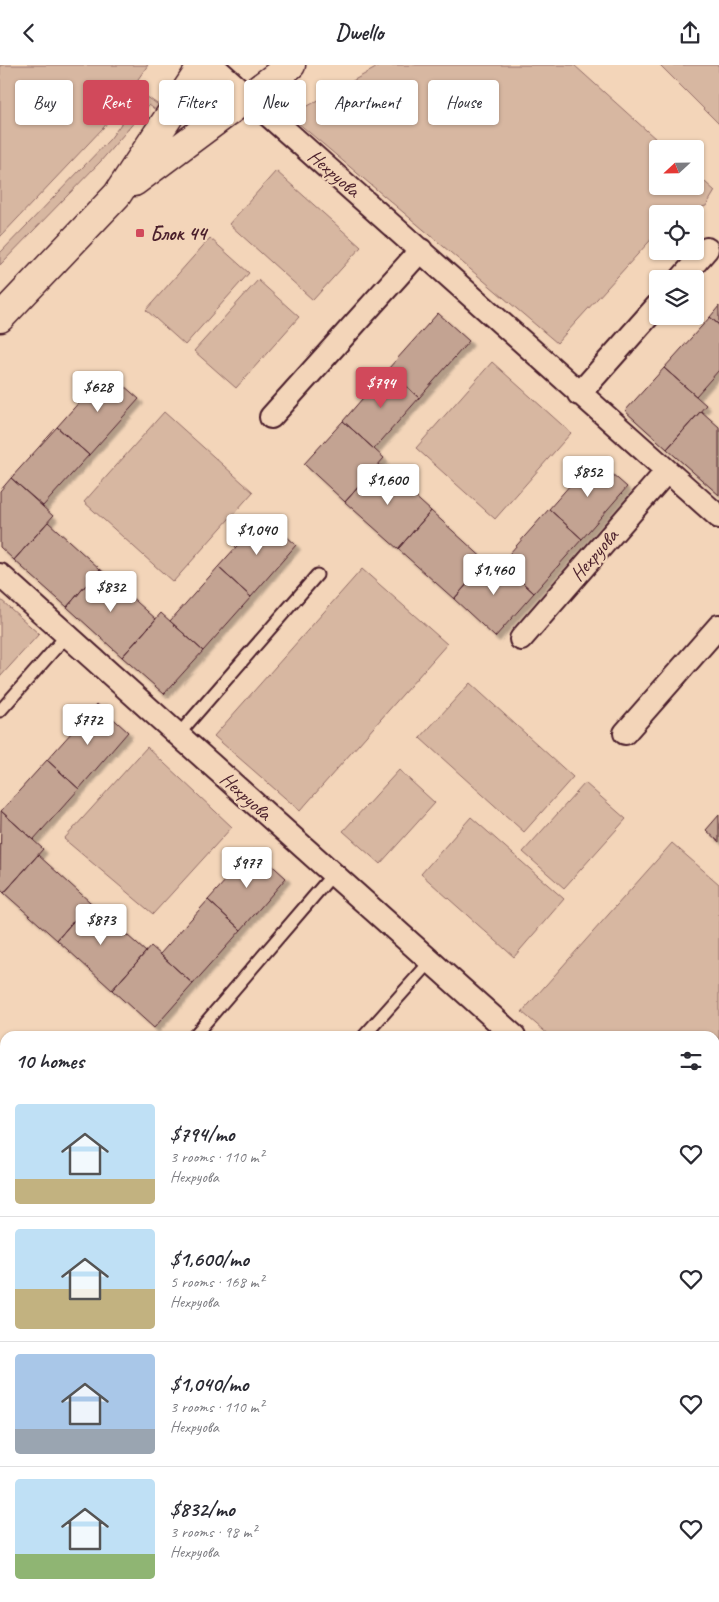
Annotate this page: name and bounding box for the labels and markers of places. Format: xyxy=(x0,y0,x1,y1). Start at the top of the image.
place label: Блок 44 xyxy=(150,221,209,246)
marker: Блок 44 xyxy=(134,227,146,239)
pin: $794 xyxy=(351,367,411,409)
pin: $628 xyxy=(68,371,128,413)
pin: $852 xyxy=(558,455,618,498)
pin: $1,600 xyxy=(347,463,429,506)
pin: $1,040 xyxy=(216,513,298,556)
pin: $1,460 xyxy=(453,553,535,596)
pin: $832 xyxy=(81,571,141,613)
pin: $772 xyxy=(58,703,118,746)
pin: $977 xyxy=(217,847,277,889)
pin: $873 xyxy=(71,903,131,946)

